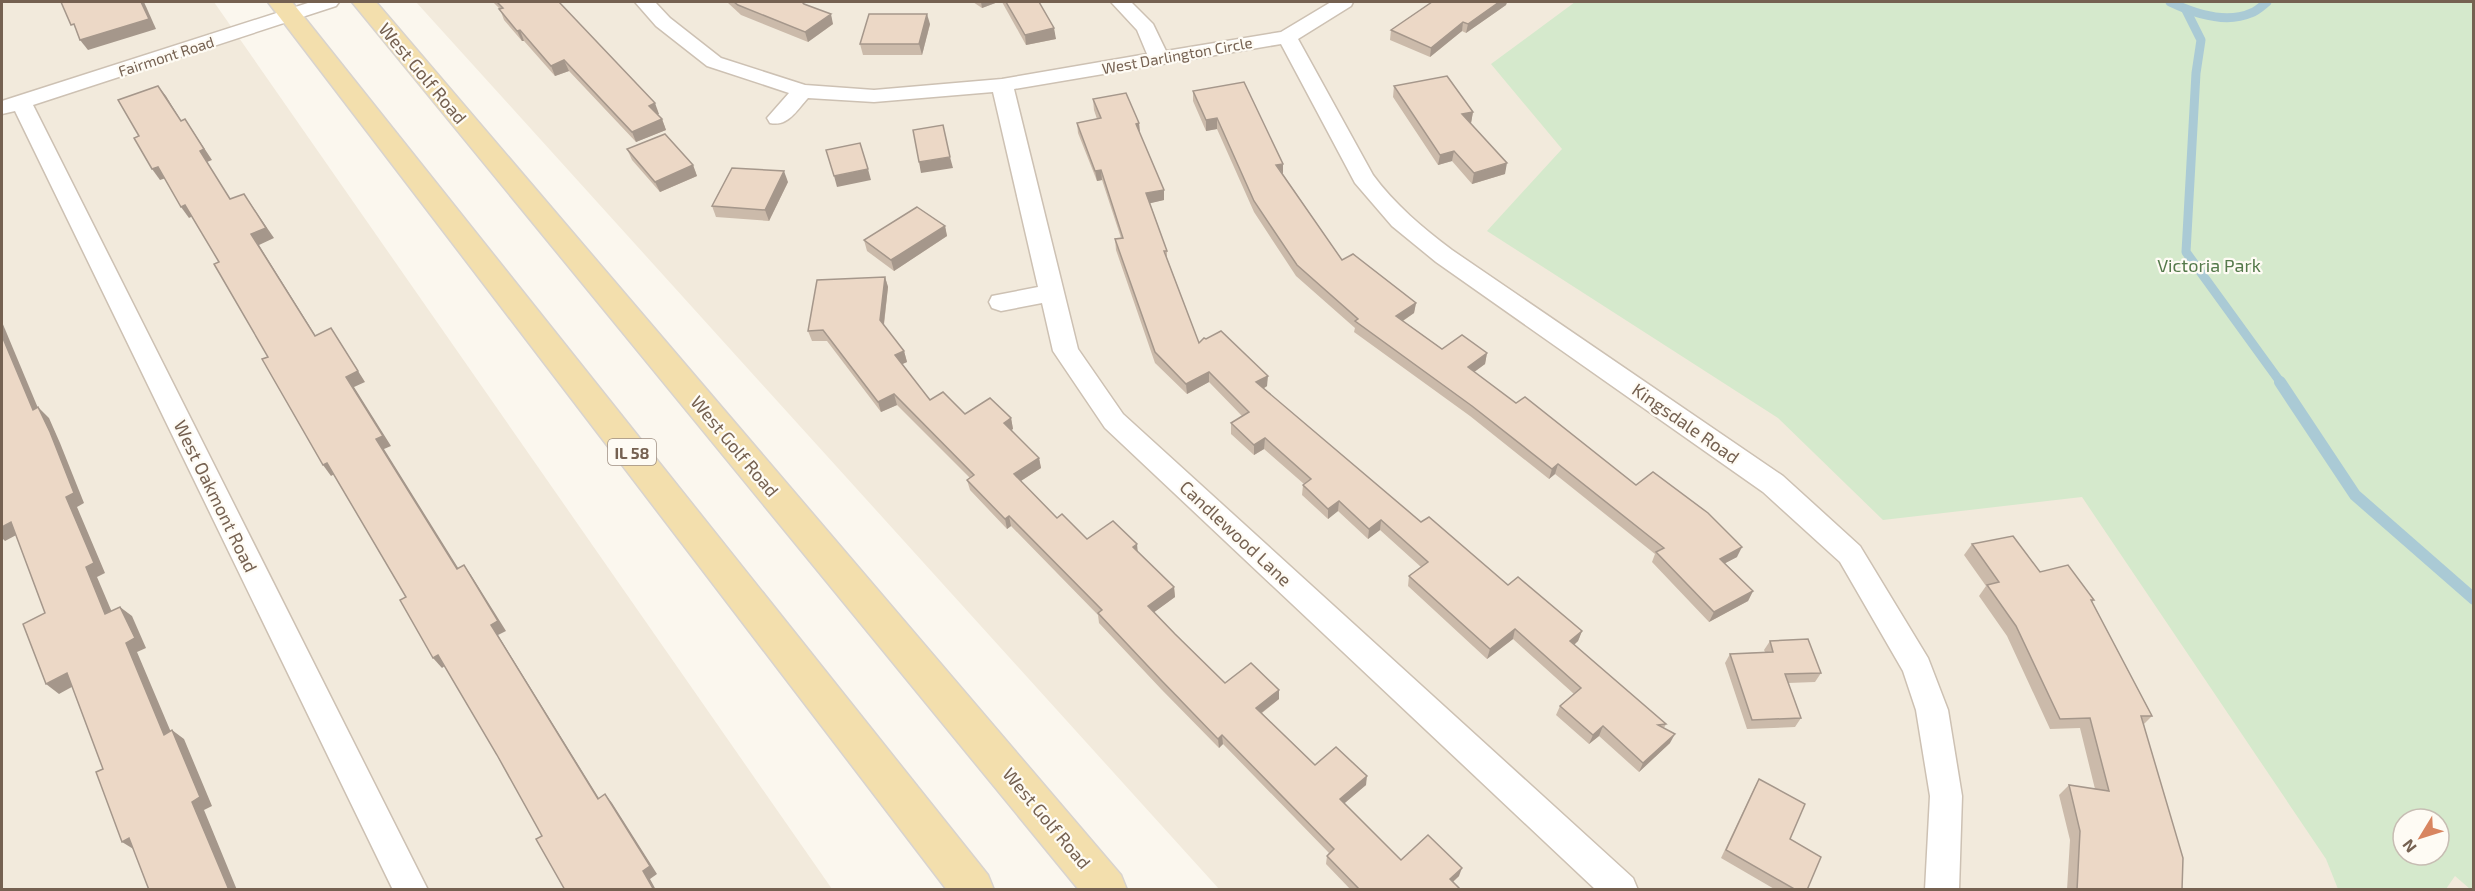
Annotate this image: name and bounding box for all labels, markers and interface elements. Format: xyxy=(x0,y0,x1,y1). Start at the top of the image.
street label: West Golf Road xyxy=(374,18,472,128)
street label: Fairmont Road xyxy=(116,32,216,80)
street label: West Darlington Circle xyxy=(1100,33,1254,77)
park label: Victoria Park xyxy=(2157,254,2261,276)
street label: Kingsdale Road xyxy=(1628,378,1744,468)
street label: West Golf Road xyxy=(686,391,784,501)
street label: West Oakmont Road xyxy=(170,416,262,576)
road number: IL 58 xyxy=(608,439,656,465)
street label: Candlewood Lane xyxy=(1176,476,1296,590)
street label: West Golf Road xyxy=(998,763,1096,873)
north arrow xyxy=(2391,807,2451,867)
text: N xyxy=(2398,836,2420,857)

